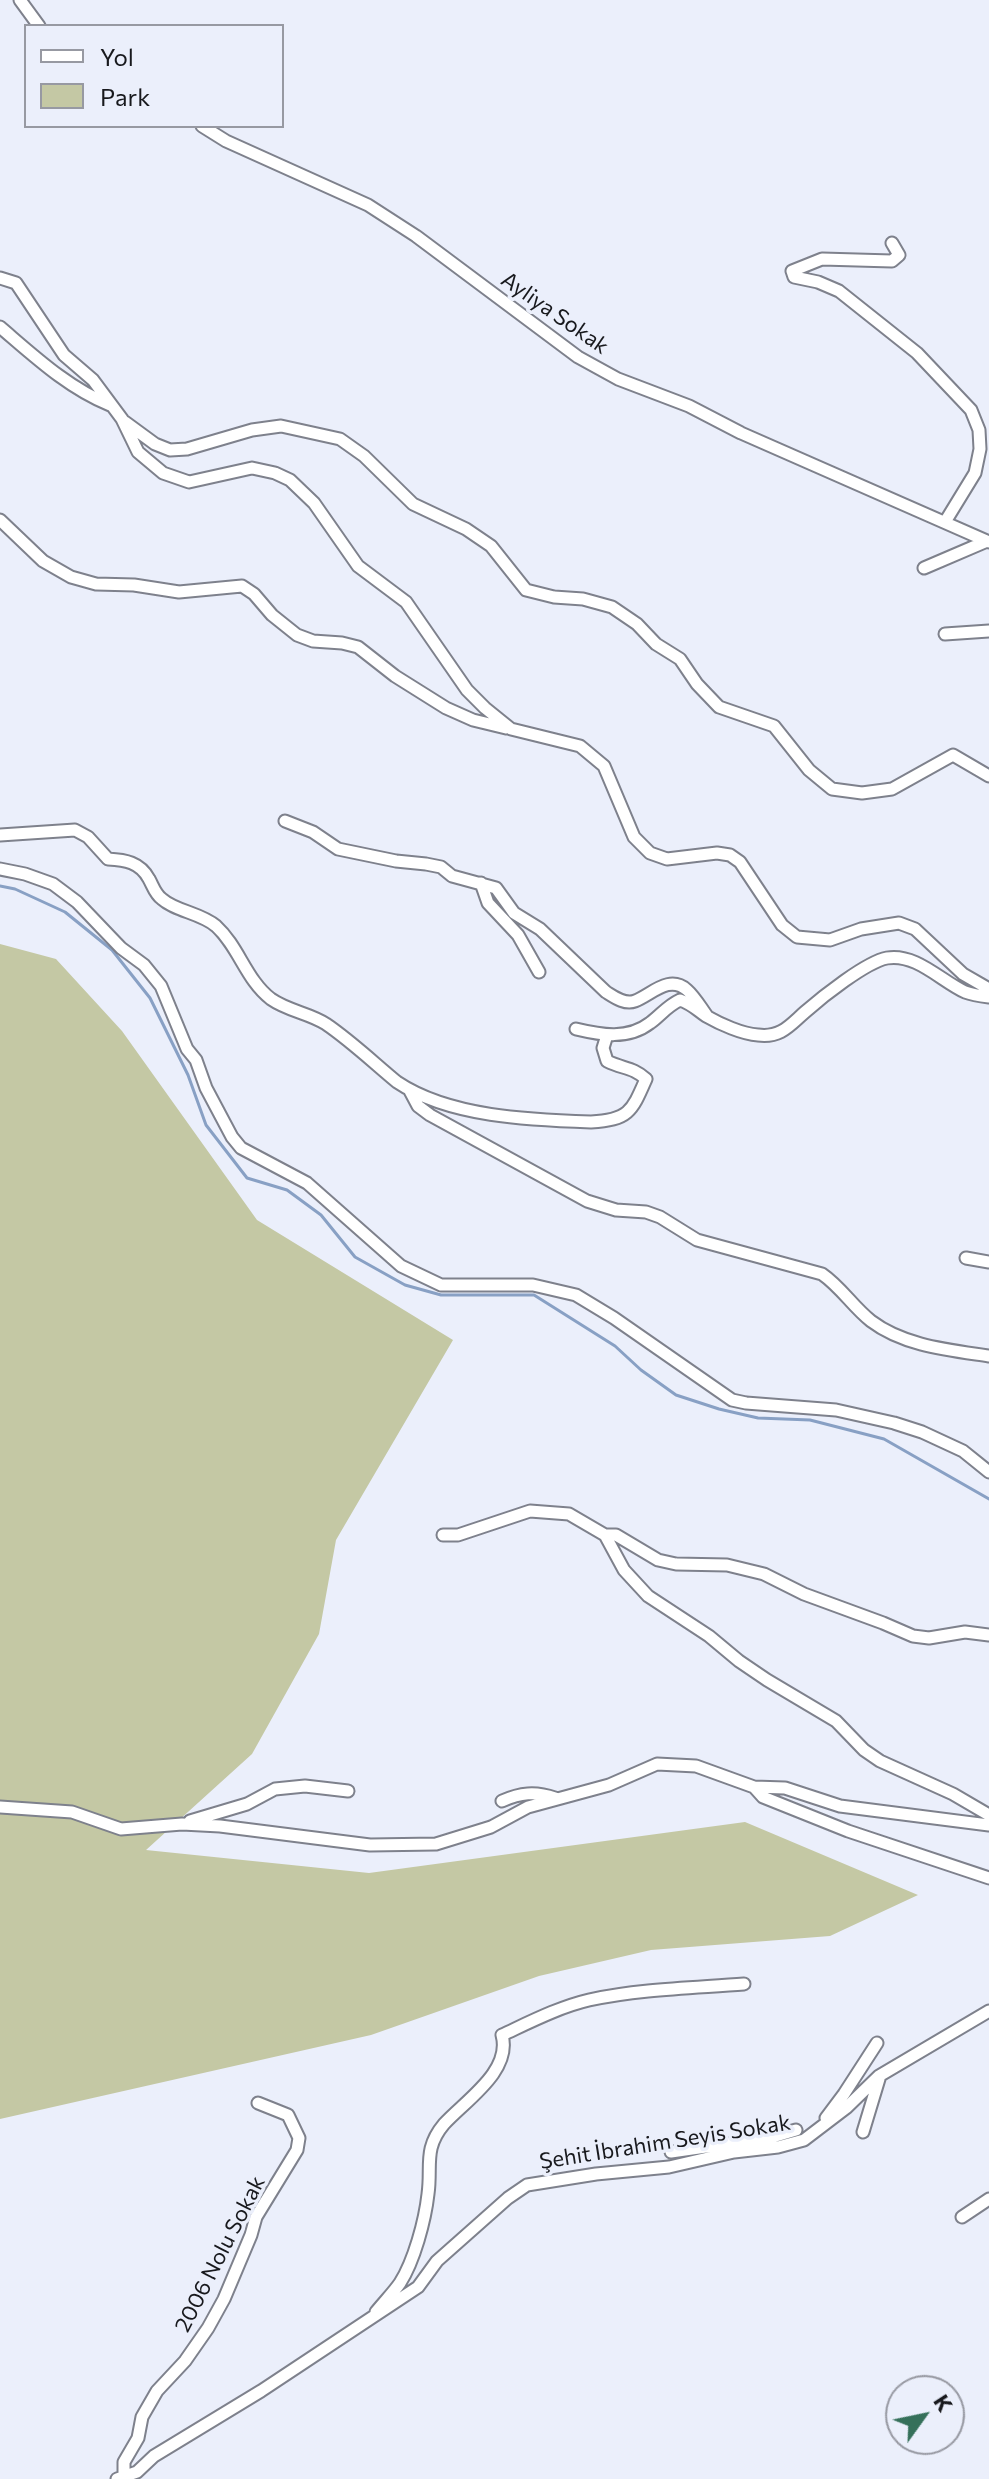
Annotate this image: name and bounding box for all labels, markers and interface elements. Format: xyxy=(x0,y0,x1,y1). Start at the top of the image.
legend xyxy=(24,24,284,128)
text: Yol xyxy=(100,42,134,71)
text: Park xyxy=(100,82,150,111)
street label: Ayliya Sokak xyxy=(496,266,614,360)
street label: Şehit İbrahim Seyis Sokak xyxy=(538,2109,792,2175)
street label: 2006 Nolu Sokak xyxy=(169,2172,271,2336)
north arrow xyxy=(885,2375,965,2455)
text: K xyxy=(928,2389,959,2417)

